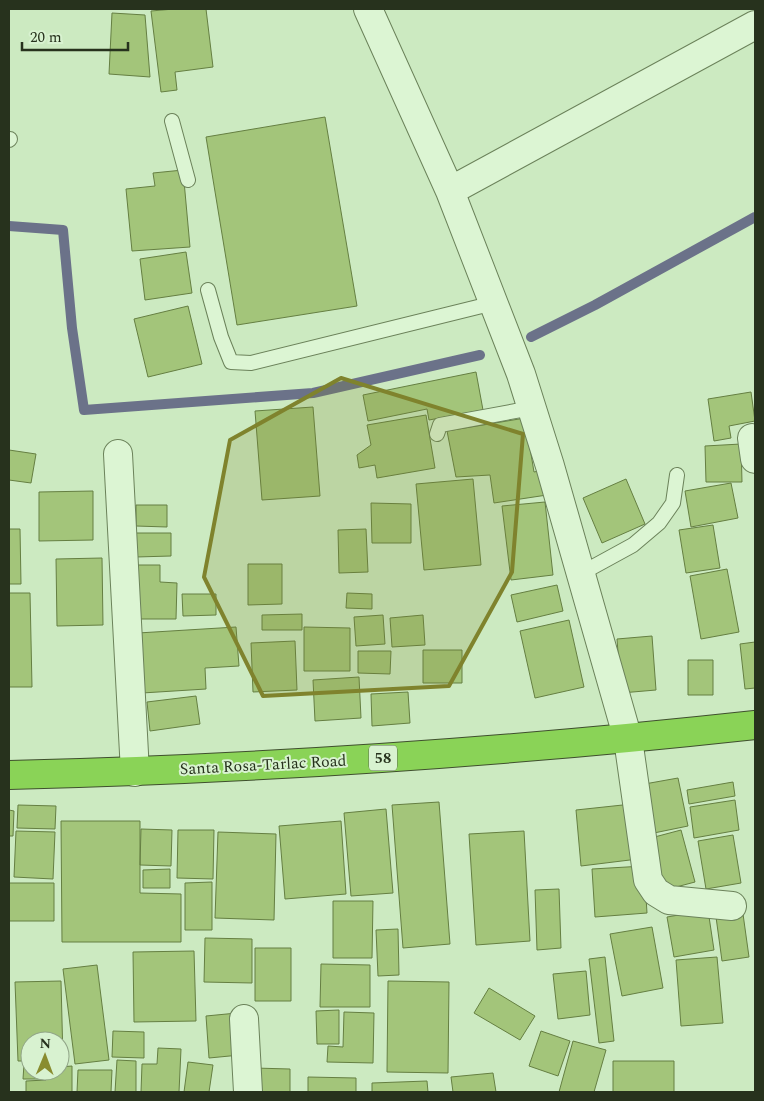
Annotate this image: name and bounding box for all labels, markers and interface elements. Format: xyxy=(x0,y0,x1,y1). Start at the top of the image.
scale bar xyxy=(22,20,129,52)
text: 20 m xyxy=(30,26,62,49)
road number: 58 xyxy=(369,746,397,770)
street label: Santa Rosa-Tarlac Road xyxy=(179,749,347,781)
north arrow xyxy=(20,1031,70,1081)
text: N xyxy=(39,1033,51,1054)

